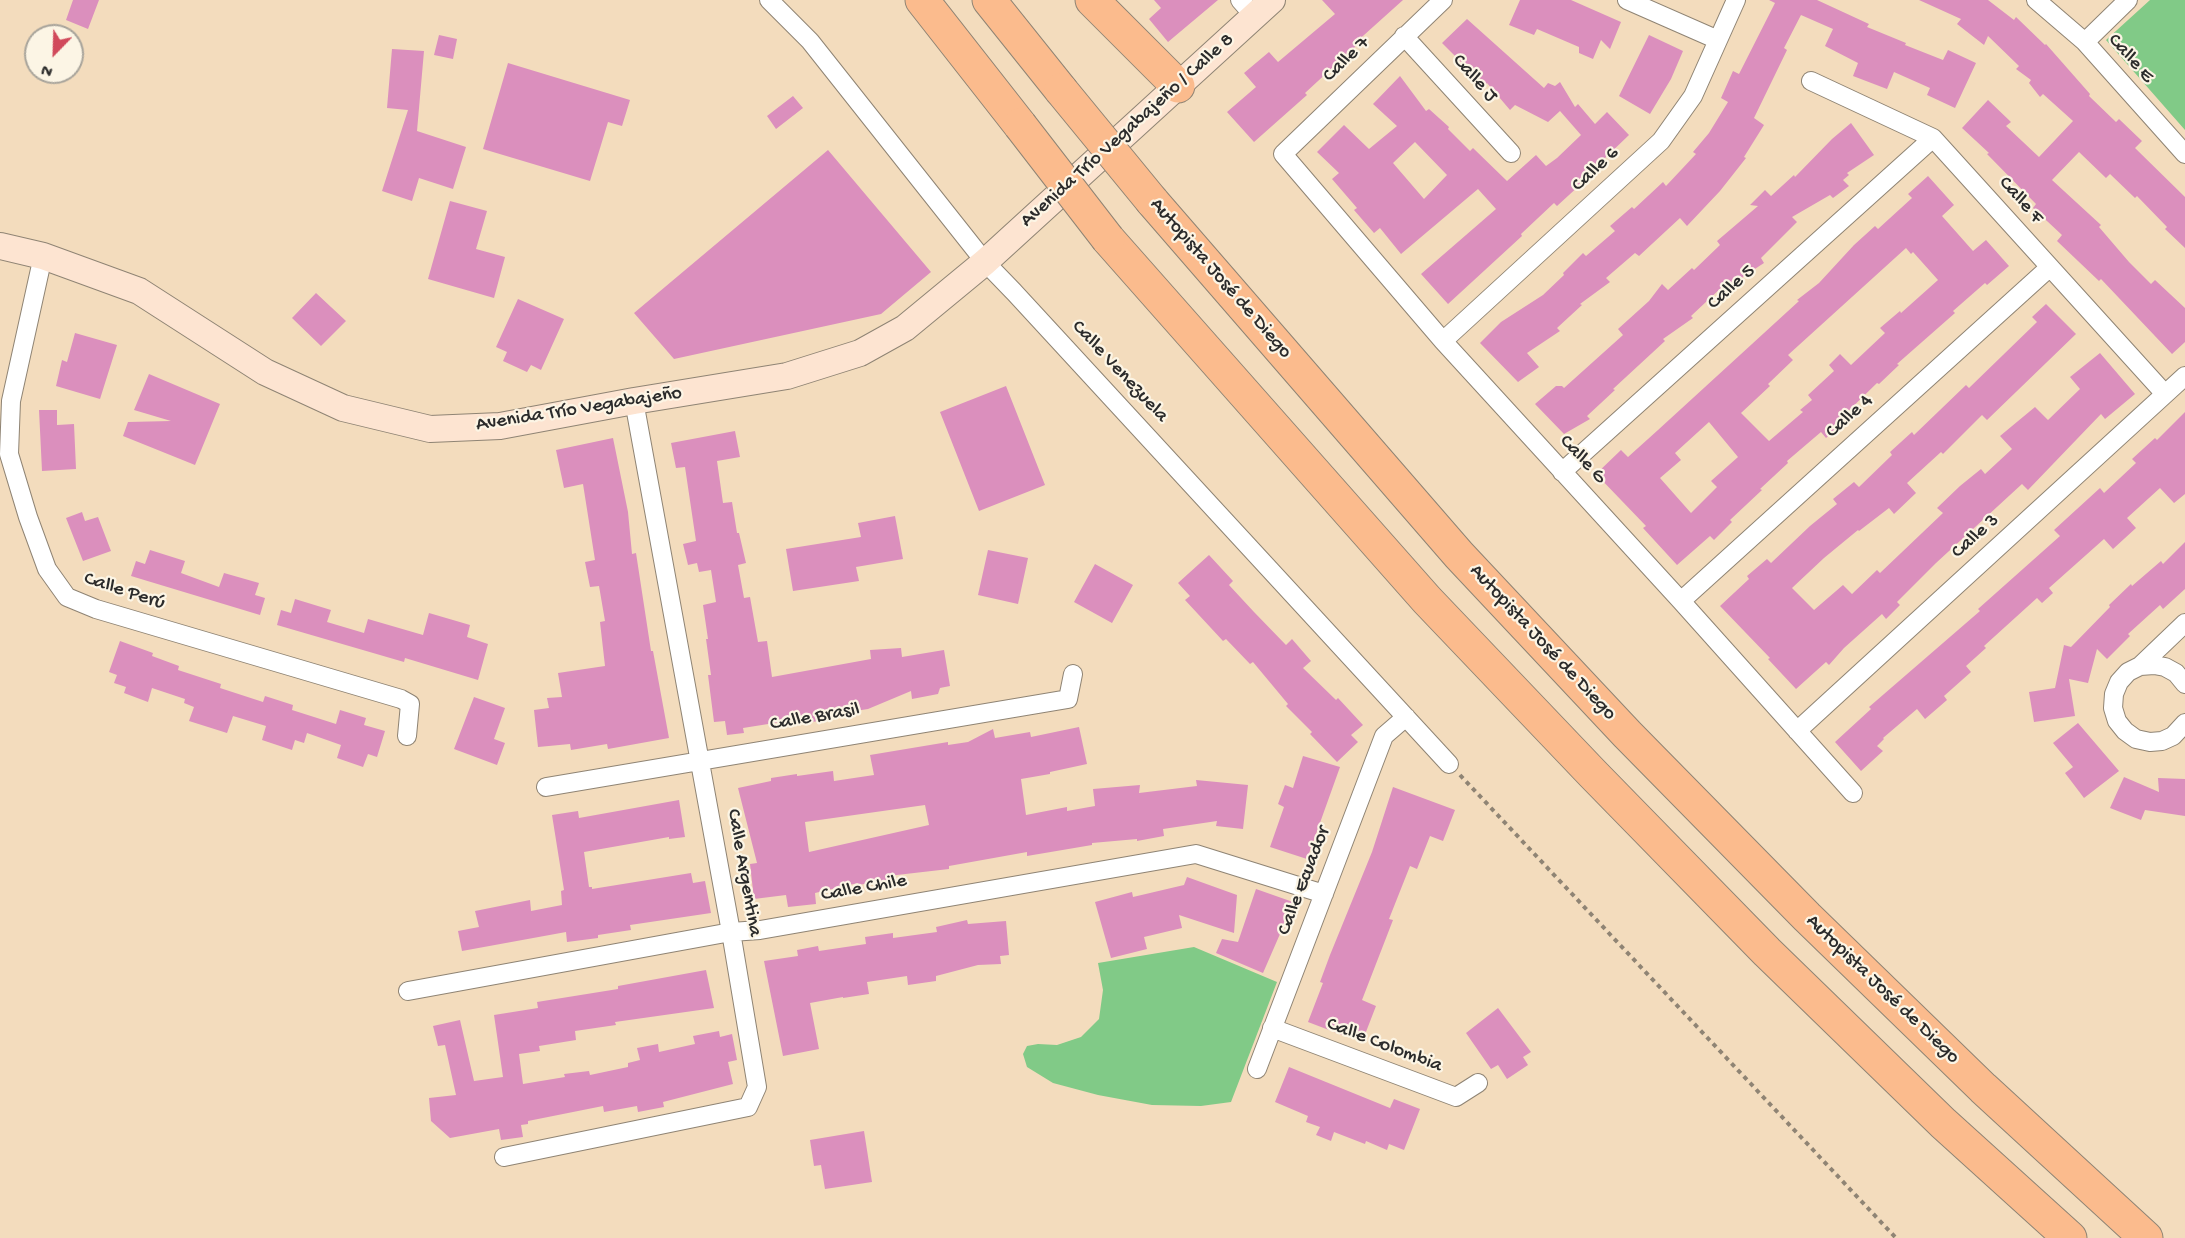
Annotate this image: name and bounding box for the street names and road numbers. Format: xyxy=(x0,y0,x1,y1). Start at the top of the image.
street label: Avenida Trío Vegabajeño / Calle 8 xyxy=(1016,29,1240,233)
street label: Calle E xyxy=(2102,29,2158,89)
street label: Calle 7 xyxy=(1318,32,1376,88)
street label: Calle J xyxy=(1446,50,1502,108)
street label: Calle 6 xyxy=(1567,142,1625,198)
street label: Calle F xyxy=(1992,172,2048,230)
street label: Autopista José de Diego xyxy=(1144,194,1296,364)
street label: Calle 5 xyxy=(1703,260,1761,316)
street label: Calle Venezuela xyxy=(1066,316,1172,428)
street label: Avenida Trío Vegabajeño xyxy=(474,382,684,438)
street label: Calle 4 xyxy=(1821,390,1879,444)
street label: Calle G xyxy=(1553,430,1611,490)
street label: Calle 3 xyxy=(1947,509,2005,565)
street label: Autopista José de Diego xyxy=(1463,560,1621,726)
street label: Calle Perú xyxy=(81,568,167,616)
street label: Calle Brasil xyxy=(768,698,862,738)
street label: Calle Argentina xyxy=(720,807,766,939)
street label: Calle Ecuador xyxy=(1273,823,1337,939)
street label: Calle Chile xyxy=(819,870,909,908)
street label: Autopista José de Diego xyxy=(1800,910,1964,1070)
street label: Calle Colombia xyxy=(1323,1013,1445,1079)

